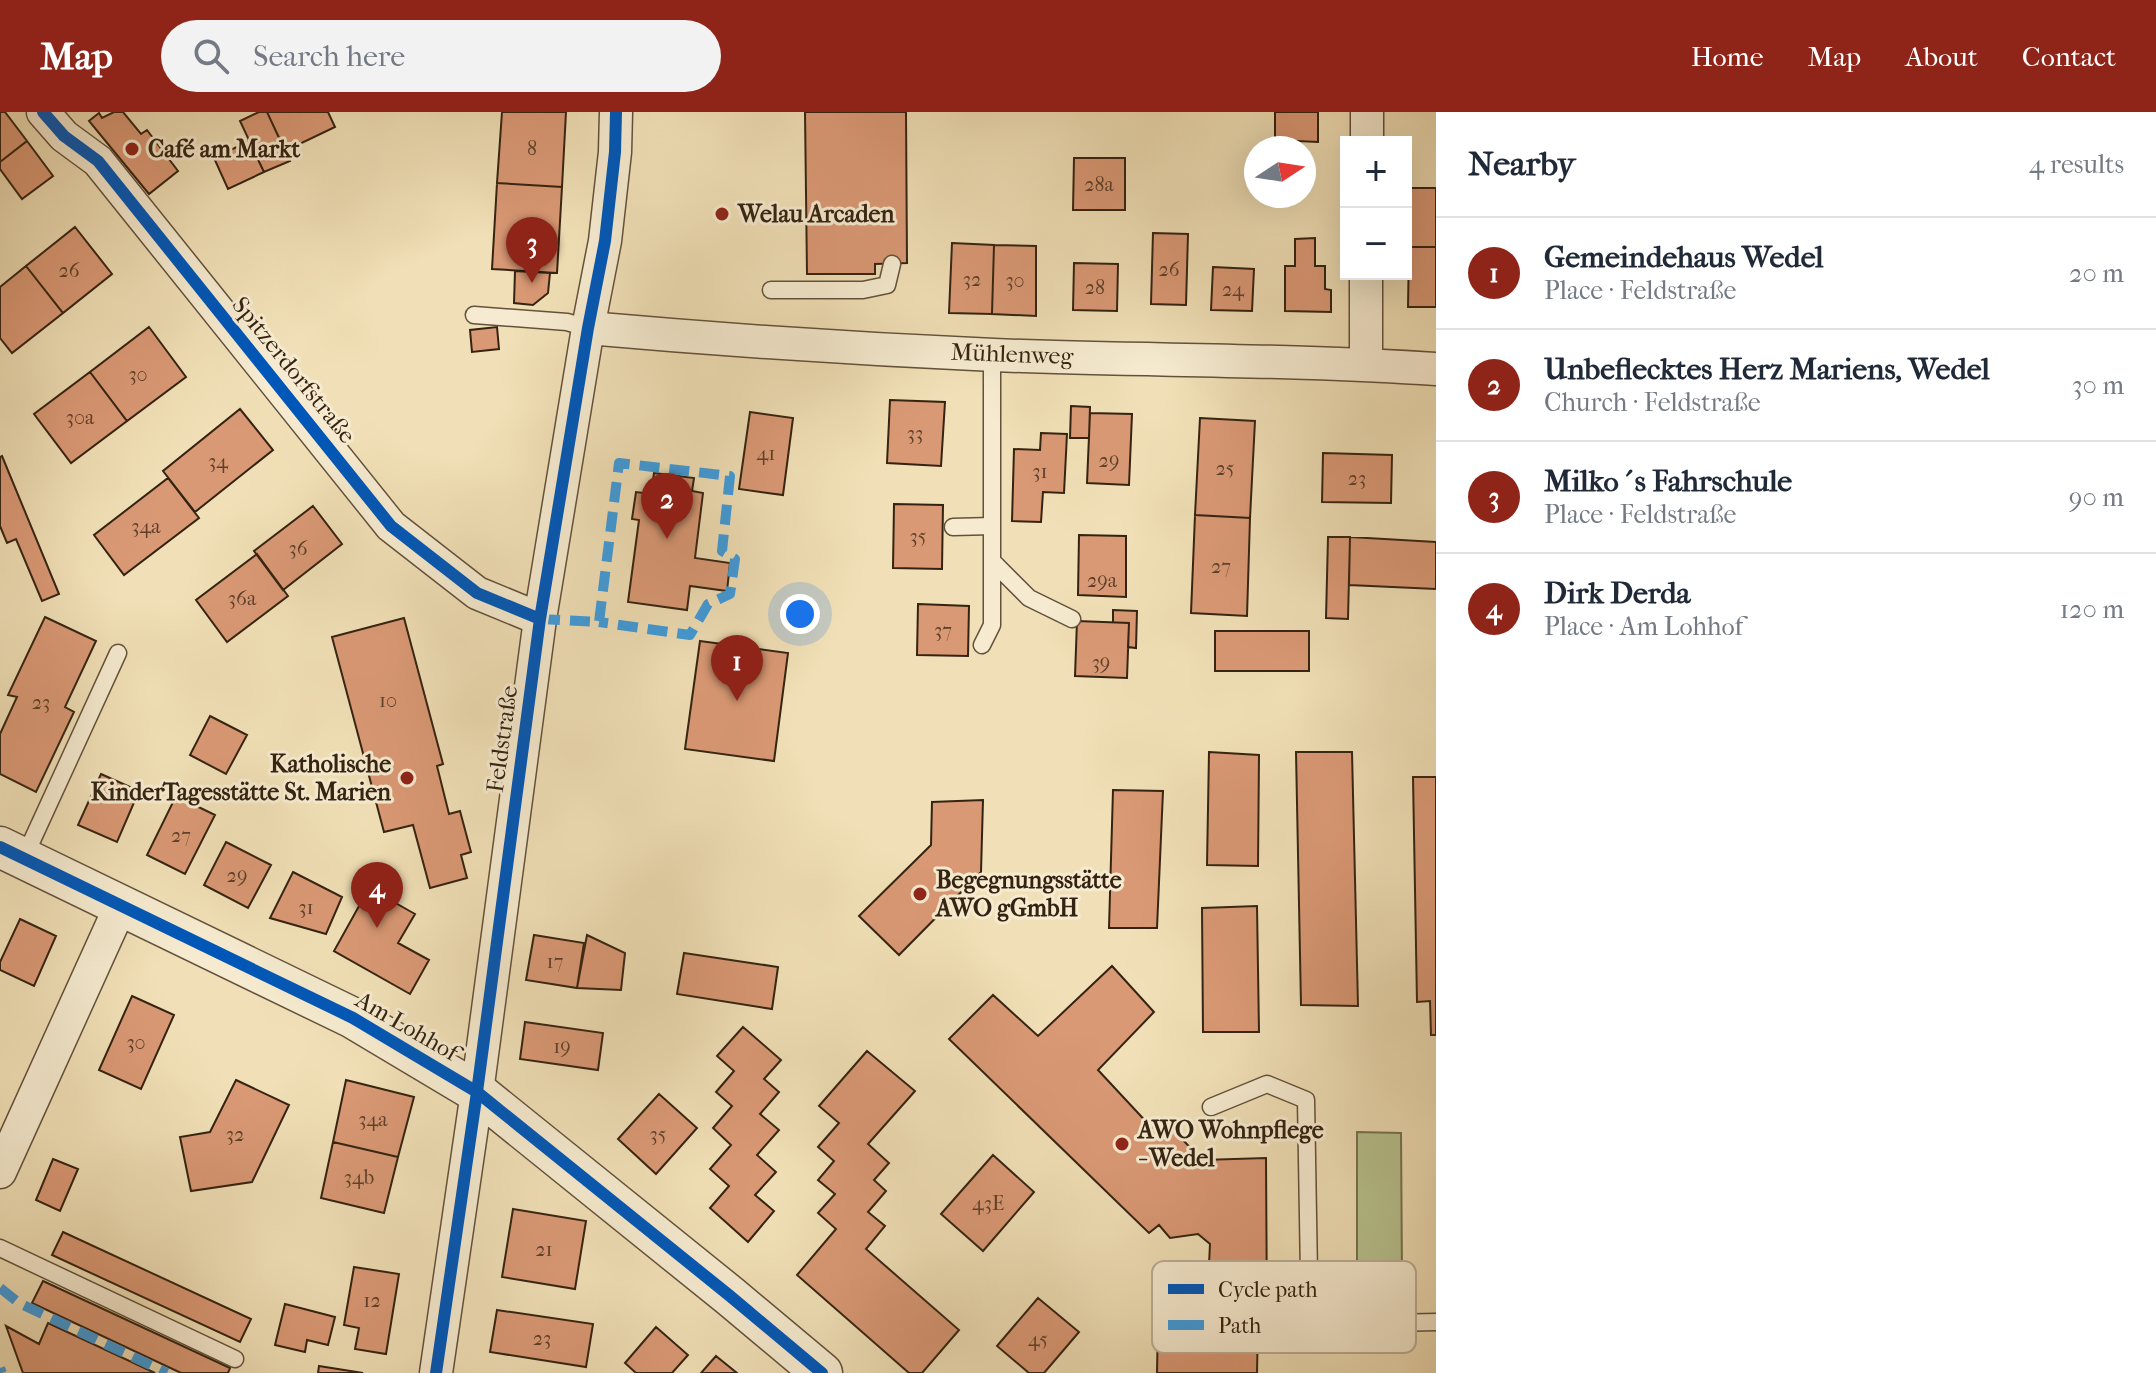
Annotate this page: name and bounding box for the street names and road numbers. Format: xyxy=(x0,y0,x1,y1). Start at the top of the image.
street label: Spitzerdorfstraße xyxy=(226,291,362,449)
street label: Mühlenweg xyxy=(950,338,1075,370)
street label: Feldstraße xyxy=(481,684,523,794)
street label: Am Lohhof xyxy=(350,985,468,1069)

